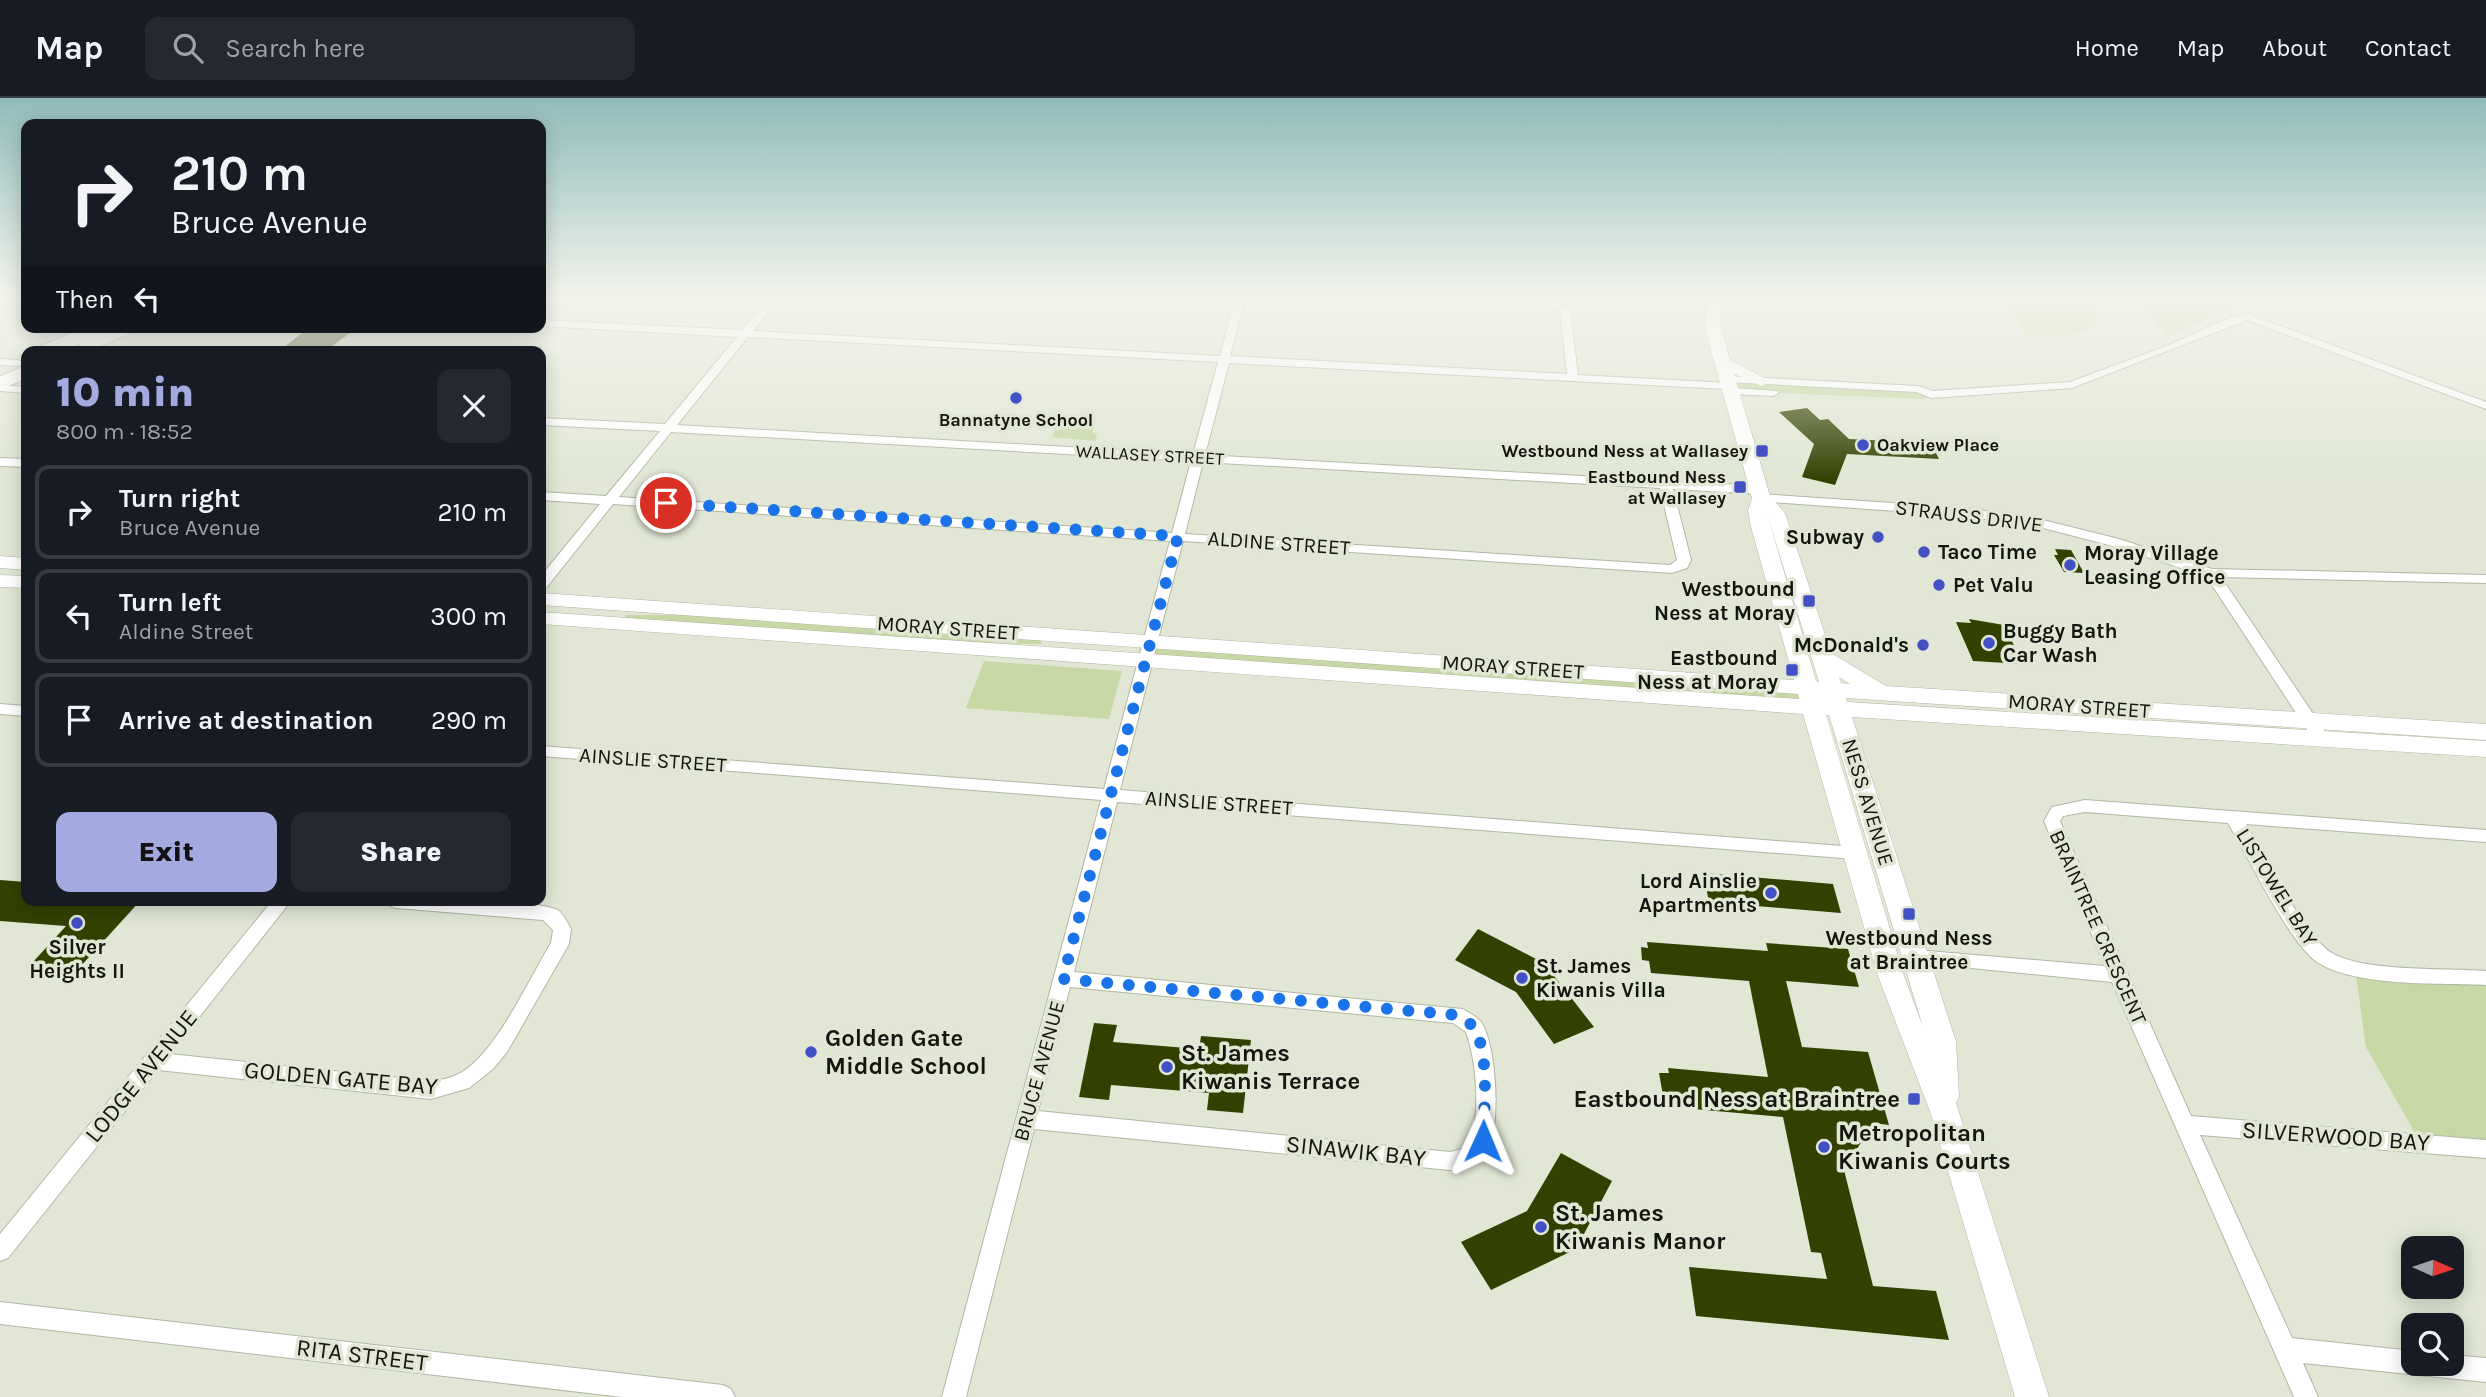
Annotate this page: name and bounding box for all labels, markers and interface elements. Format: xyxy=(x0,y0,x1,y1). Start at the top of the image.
search box xyxy=(145,17,635,80)
text: Map xyxy=(35,29,103,67)
icon: search xyxy=(169,29,207,67)
text: Search here xyxy=(225,33,365,64)
text: Home xyxy=(2075,34,2139,62)
text: Map xyxy=(2177,34,2224,62)
text: About xyxy=(2262,34,2327,62)
text: Contact xyxy=(2365,34,2451,62)
text: 210 m xyxy=(171,145,308,202)
icon: right xyxy=(56,147,147,238)
text: Bruce Avenue xyxy=(171,204,368,241)
icon: left xyxy=(128,280,166,318)
text: Then xyxy=(56,284,114,315)
text: 10 min xyxy=(56,367,194,417)
button: close xyxy=(437,369,511,443)
marker: Bannatyne School xyxy=(1008,390,1024,406)
place label: Bannatyne School xyxy=(939,409,1093,431)
text: 800 m · 18:52 xyxy=(56,418,193,445)
place label: Oakview Place xyxy=(1877,434,1999,456)
marker: Oakview Place xyxy=(1855,437,1871,453)
street label: WALLASEY STREET xyxy=(1075,440,1225,470)
place label: Westbound Ness at Wallasey xyxy=(1502,440,1748,462)
marker: Westbound Ness at Wallasey xyxy=(1754,443,1770,459)
place label: Eastbound Ness at Wallasey xyxy=(1588,466,1726,509)
pin xyxy=(636,473,696,533)
marker: Eastbound Ness at Wallasey xyxy=(1732,479,1748,495)
text: Turn right xyxy=(119,483,240,514)
icon: arrive xyxy=(647,484,685,522)
icon: right xyxy=(60,493,98,531)
street label: STRAUSS DRIVE xyxy=(1894,495,2044,537)
text: 210 m xyxy=(437,497,507,528)
text: Bruce Avenue xyxy=(119,514,260,541)
place label: Subway xyxy=(1786,525,1864,549)
street label: ALDINE STREET xyxy=(1207,526,1352,560)
marker: Subway xyxy=(1870,529,1886,545)
place label: Taco Time xyxy=(1938,540,2037,564)
place label: Moray Village Leasing Office xyxy=(2084,541,2225,589)
marker: Taco Time xyxy=(1916,544,1932,560)
marker: Moray Village Leasing Office xyxy=(2062,557,2078,573)
place label: Pet Valu xyxy=(1953,573,2034,597)
place label: Westbound Ness at Moray xyxy=(1654,577,1795,625)
marker: Pet Valu xyxy=(1931,577,1947,593)
text: Turn left xyxy=(119,587,221,618)
marker: Westbound Ness at Moray xyxy=(1801,593,1817,609)
icon: left xyxy=(60,597,98,635)
text: 300 m xyxy=(430,601,507,632)
street label: MORAY STREET xyxy=(876,611,1020,645)
text: Aldine Street xyxy=(119,618,253,645)
place label: Buggy Bath Car Wash xyxy=(2003,619,2118,667)
place label: McDonald's xyxy=(1794,633,1909,657)
marker: Buggy Bath Car Wash xyxy=(1981,635,1997,651)
marker: McDonald's xyxy=(1915,637,1931,653)
place label: Eastbound Ness at Moray xyxy=(1637,646,1778,694)
street label: MORAY STREET xyxy=(1441,650,1585,684)
marker: Eastbound Ness at Moray xyxy=(1784,662,1800,678)
street label: MORAY STREET xyxy=(2007,689,2151,723)
icon: arrive xyxy=(60,701,98,739)
text: Arrive at destination xyxy=(119,705,373,736)
text: 290 m xyxy=(431,705,507,736)
street label: NESS AVENUE xyxy=(1837,736,1899,868)
street label: AINSLIE STREET xyxy=(579,743,728,777)
street label: AINSLIE STREET xyxy=(1145,786,1294,820)
button: Exit xyxy=(56,812,277,892)
button: Share xyxy=(291,812,511,892)
street label: LISTOWEL BAY xyxy=(2231,824,2323,951)
street label: BRAINTREE CRESCENT xyxy=(2044,826,2152,1028)
place label: Lord Ainslie Apartments xyxy=(1639,869,1757,917)
marker: Lord Ainslie Apartments xyxy=(1763,885,1779,901)
marker: Westbound Ness at Braintree xyxy=(1901,906,1917,922)
marker: Silver Heights II xyxy=(69,915,85,931)
place label: Westbound Ness at Braintree xyxy=(1825,926,1993,974)
place label: Silver Heights II xyxy=(29,935,125,983)
place label: St. James Kiwanis Villa xyxy=(1536,954,1666,1002)
marker: St. James Kiwanis Villa xyxy=(1514,970,1530,986)
street label: BRUCE AVENUE xyxy=(1009,998,1069,1144)
street label: LODGE AVENUE xyxy=(79,1004,203,1148)
place label: Golden Gate Middle School xyxy=(825,1024,987,1080)
place label: St. James Kiwanis Terrace xyxy=(1181,1039,1360,1095)
marker: Golden Gate Middle School xyxy=(803,1044,819,1060)
street label: GOLDEN GATE BAY xyxy=(243,1056,439,1100)
marker: St. James Kiwanis Terrace xyxy=(1159,1059,1175,1075)
place label: Eastbound Ness at Braintree xyxy=(1574,1085,1900,1113)
marker: Eastbound Ness at Braintree xyxy=(1906,1091,1922,1107)
position arrow xyxy=(1446,1104,1520,1178)
street label: SILVERWOOD BAY xyxy=(2241,1115,2431,1157)
place label: Metropolitan Kiwanis Courts xyxy=(1838,1119,2011,1175)
street label: SINAWIK BAY xyxy=(1285,1130,1427,1172)
marker: Metropolitan Kiwanis Courts xyxy=(1816,1139,1832,1155)
place label: St. James Kiwanis Manor xyxy=(1555,1199,1726,1255)
marker: St. James Kiwanis Manor xyxy=(1533,1219,1549,1235)
north arrow xyxy=(2401,1236,2464,1298)
map controls xyxy=(2401,1236,2464,1376)
button: search xyxy=(2401,1313,2464,1376)
street label: RITA STREET xyxy=(295,1333,429,1377)

